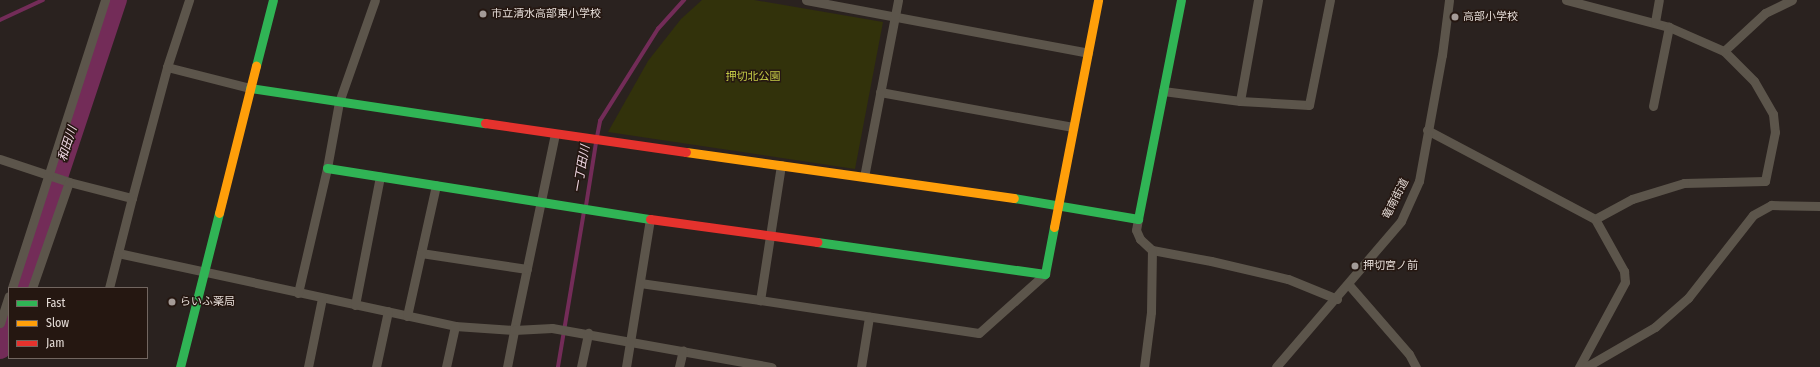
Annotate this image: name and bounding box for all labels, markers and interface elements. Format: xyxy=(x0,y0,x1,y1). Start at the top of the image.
place label: 市立清水高部東小学校 xyxy=(491,7,601,21)
marker: 市立清水高部東小学校 xyxy=(478,9,488,19)
place label: 高部小学校 xyxy=(1463,10,1518,24)
marker: 高部小学校 xyxy=(1450,12,1460,22)
park label: 押切北公園 xyxy=(726,70,780,84)
water label: 和田川 xyxy=(56,125,80,163)
water label: 一丁田川 xyxy=(571,144,593,194)
street label: 竜南街道 xyxy=(1380,176,1412,222)
place label: 押切宮ノ前 xyxy=(1363,259,1418,273)
marker: 押切宮ノ前 xyxy=(1350,261,1360,271)
legend xyxy=(8,287,148,359)
place label: らいふ薬局 xyxy=(180,295,235,309)
text: Fast xyxy=(46,296,65,310)
marker: らいふ薬局 xyxy=(167,297,177,307)
text: Slow xyxy=(46,316,69,330)
text: Jam xyxy=(46,336,64,350)

